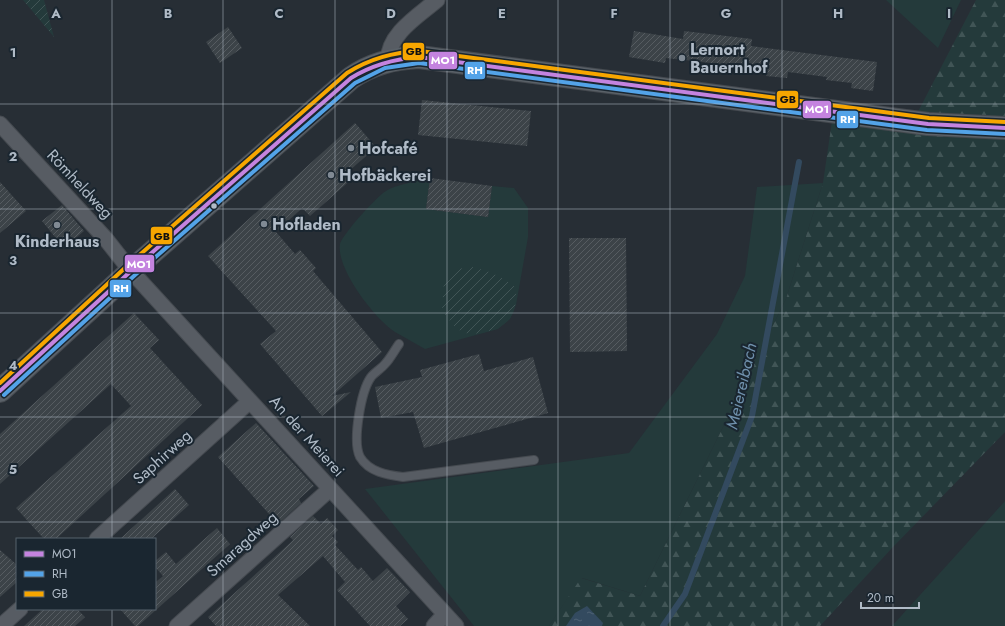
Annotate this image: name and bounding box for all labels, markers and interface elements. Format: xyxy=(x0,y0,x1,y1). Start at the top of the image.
text: A xyxy=(50,4,61,23)
text: B xyxy=(164,4,173,23)
text: C xyxy=(274,4,284,23)
text: D xyxy=(386,4,396,23)
text: E xyxy=(498,4,506,23)
text: F xyxy=(610,4,618,23)
text: G xyxy=(721,4,732,23)
text: H xyxy=(833,4,843,23)
text: I xyxy=(947,4,951,23)
place label: Lernort Bauernhof xyxy=(690,38,769,79)
line badge: GB xyxy=(402,42,425,61)
text: 1 xyxy=(10,43,16,62)
text: GB xyxy=(406,43,422,59)
line badge: MO1 xyxy=(428,51,458,70)
text: MO1 xyxy=(431,52,455,68)
marker: Lernort Bauernhof xyxy=(677,53,687,63)
line badge: RH xyxy=(464,61,486,80)
text: RH xyxy=(467,62,483,78)
line badge: GB xyxy=(776,90,799,109)
text: GB xyxy=(780,91,796,107)
line badge: MO1 xyxy=(802,100,832,119)
text: MO1 xyxy=(805,101,829,117)
line badge: RH xyxy=(836,110,859,129)
text: RH xyxy=(840,111,856,127)
place label: Hofcafé xyxy=(359,137,418,160)
marker: Hofcafé xyxy=(346,143,356,153)
street label: Römheldweg xyxy=(42,144,118,224)
text: 2 xyxy=(9,147,17,166)
place label: Hofbäckerei xyxy=(339,164,431,187)
marker: Hofbäckerei xyxy=(326,170,336,180)
unlabelled marker xyxy=(209,201,219,211)
place label: Hofladen xyxy=(272,213,341,236)
marker: Hofladen xyxy=(259,219,269,229)
marker: Kinderhaus xyxy=(52,220,62,230)
line badge: GB xyxy=(150,226,173,245)
text: GB xyxy=(154,228,170,244)
place label: Kinderhaus xyxy=(15,230,99,253)
text: 3 xyxy=(9,251,17,270)
line badge: MO1 xyxy=(124,254,155,273)
text: MO1 xyxy=(127,256,151,272)
line badge: RH xyxy=(109,279,132,298)
text: RH xyxy=(113,280,129,296)
water label: Meiereibach xyxy=(719,340,763,432)
text: 4 xyxy=(8,356,18,375)
street label: An der Meierei xyxy=(264,390,350,482)
street label: Saphirweg xyxy=(128,424,196,490)
text: 5 xyxy=(9,460,17,479)
street label: Smaragdweg xyxy=(201,506,283,582)
legend xyxy=(16,538,156,610)
text: MO1 xyxy=(52,545,77,563)
text: RH xyxy=(52,565,67,583)
scale bar xyxy=(861,584,919,610)
text: GB xyxy=(52,585,68,603)
text: 20 m xyxy=(867,589,894,607)

